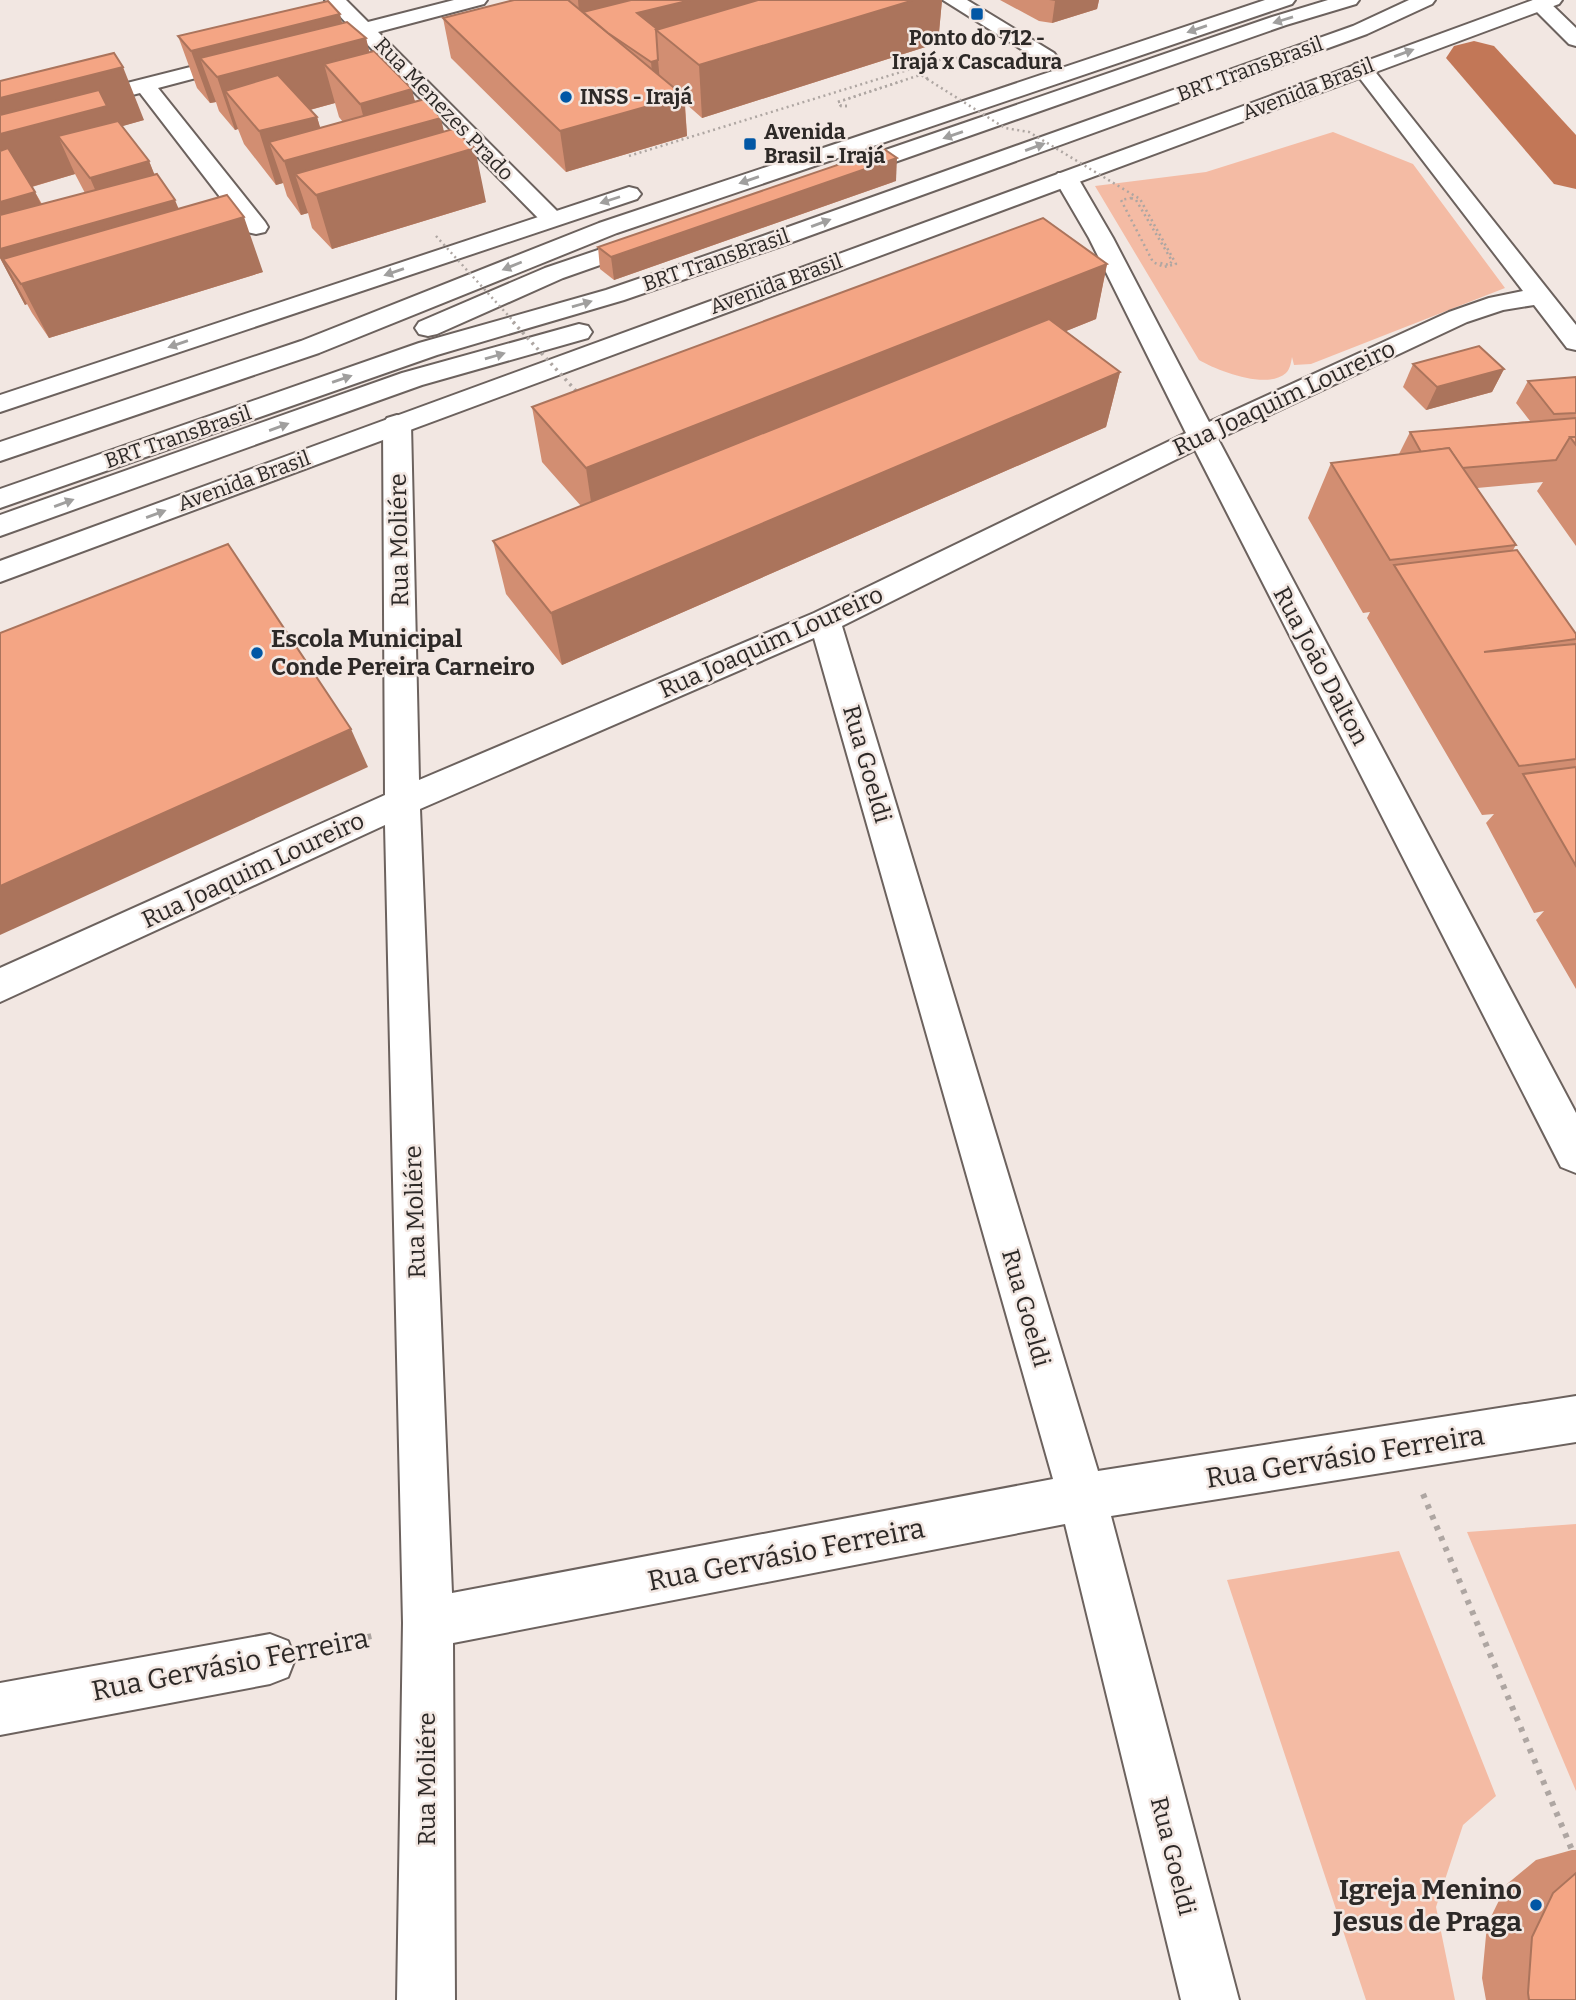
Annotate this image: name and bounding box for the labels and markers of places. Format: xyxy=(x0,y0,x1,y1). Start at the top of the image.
marker: Ponto do 712 - Irajá x Cascadura xyxy=(969,6,985,22)
place label: Ponto do 712 - Irajá x Cascadura xyxy=(892,25,1062,75)
place label: INSS - Irajá xyxy=(580,84,692,110)
marker: INSS - Irajá xyxy=(558,89,574,105)
place label: Avenida Brasil - Irajá xyxy=(764,119,886,169)
marker: Avenida Brasil - Irajá xyxy=(742,136,758,152)
place label: Escola Municipal Conde Pereira Carneiro xyxy=(271,625,535,681)
marker: Escola Municipal Conde Pereira Carneiro xyxy=(249,645,265,661)
place label: Igreja Menino Jesus de Praga xyxy=(1331,1873,1522,1938)
marker: Igreja Menino Jesus de Praga xyxy=(1528,1897,1544,1913)

